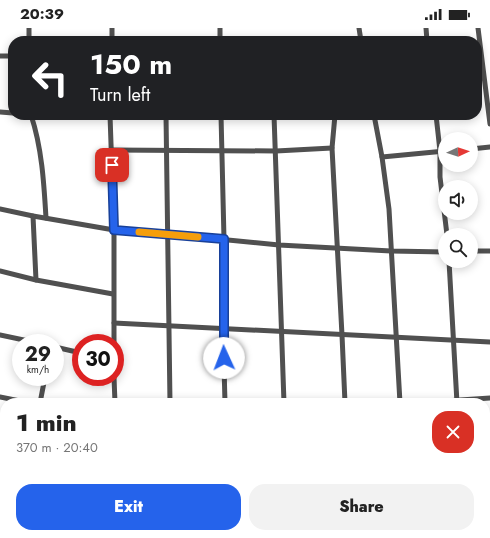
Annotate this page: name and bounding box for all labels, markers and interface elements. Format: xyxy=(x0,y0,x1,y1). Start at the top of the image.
text: 20:39 xyxy=(20,3,64,25)
text: 150 m xyxy=(90,44,172,85)
icon: left xyxy=(24,52,76,104)
text: Turn left xyxy=(90,82,150,108)
north arrow xyxy=(438,132,478,172)
map controls xyxy=(438,132,478,268)
pin xyxy=(95,148,129,182)
icon: arrive xyxy=(101,154,123,176)
button: sound xyxy=(438,180,478,220)
button: search xyxy=(438,228,478,268)
speed limit sign: 30 xyxy=(72,334,124,386)
position arrow xyxy=(203,337,245,379)
text: 29 xyxy=(25,340,51,369)
text: km/h xyxy=(27,362,49,377)
text: 1 min xyxy=(16,405,77,440)
button: close xyxy=(432,411,474,453)
text: 370 m · 20:40 xyxy=(16,438,98,457)
button: Exit xyxy=(16,484,241,530)
button: Share xyxy=(249,484,474,530)

